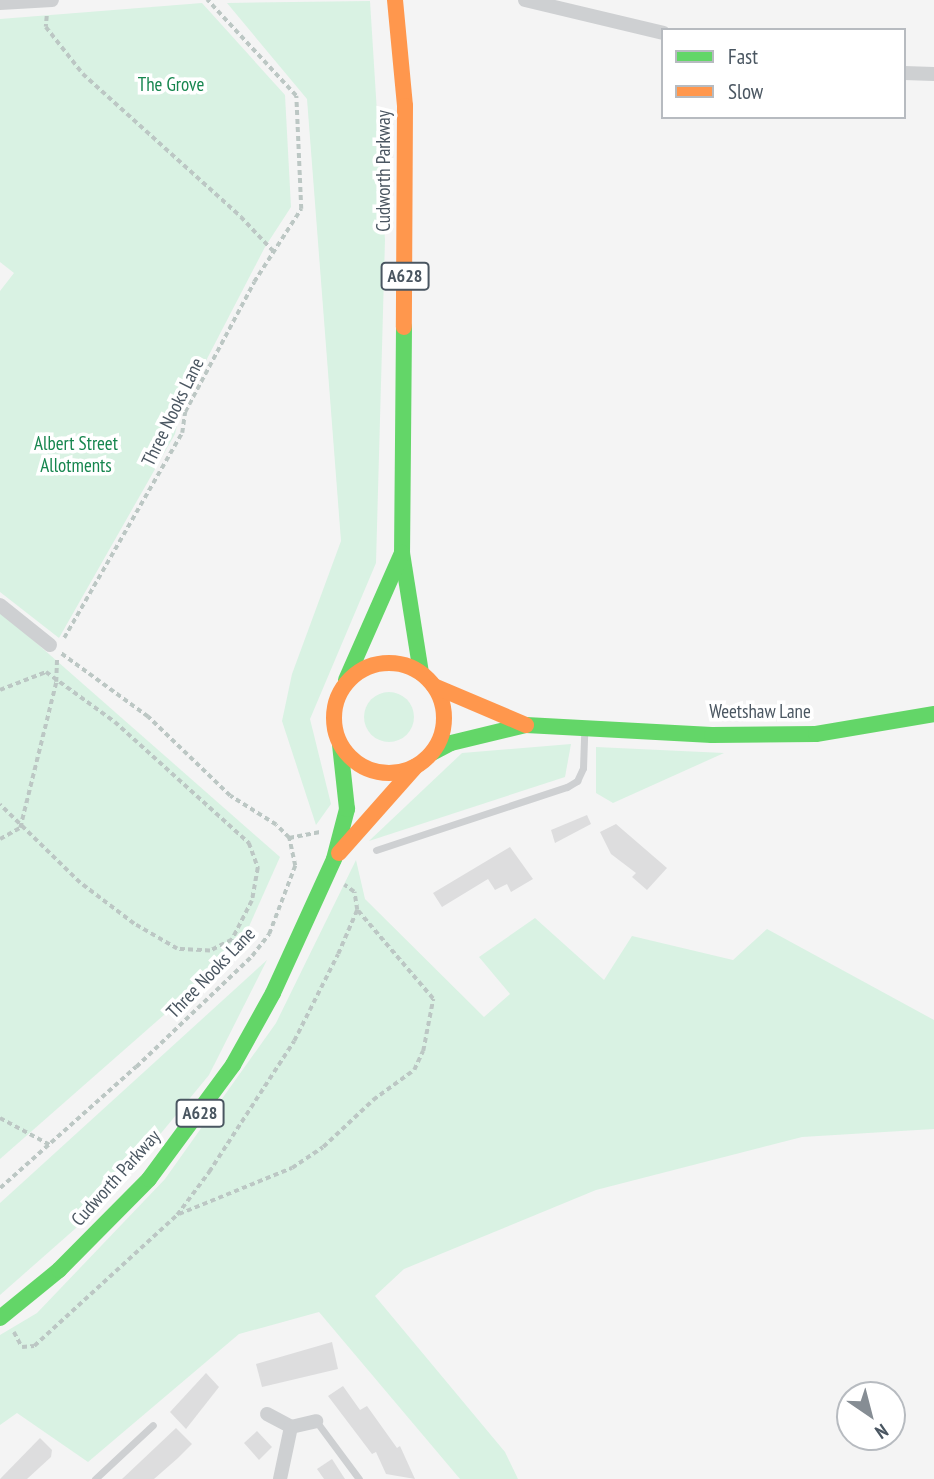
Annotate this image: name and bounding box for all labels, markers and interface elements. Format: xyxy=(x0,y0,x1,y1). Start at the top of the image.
legend xyxy=(661,28,906,119)
text: Fast xyxy=(728,43,758,70)
park label: The Grove xyxy=(138,74,204,96)
text: Slow xyxy=(728,78,763,105)
street label: Cudworth Parkway xyxy=(373,110,395,232)
road number: A628 xyxy=(380,262,430,290)
street label: Three Nooks Lane xyxy=(137,354,209,470)
park label: Albert Street Allotments xyxy=(34,433,118,477)
street label: Weetshaw Lane xyxy=(709,701,811,723)
street label: Three Nooks Lane xyxy=(162,923,260,1023)
road number: A628 xyxy=(176,1098,224,1128)
street label: Cudworth Parkway xyxy=(67,1125,165,1231)
north arrow xyxy=(836,1381,906,1451)
text: N xyxy=(871,1419,893,1444)

